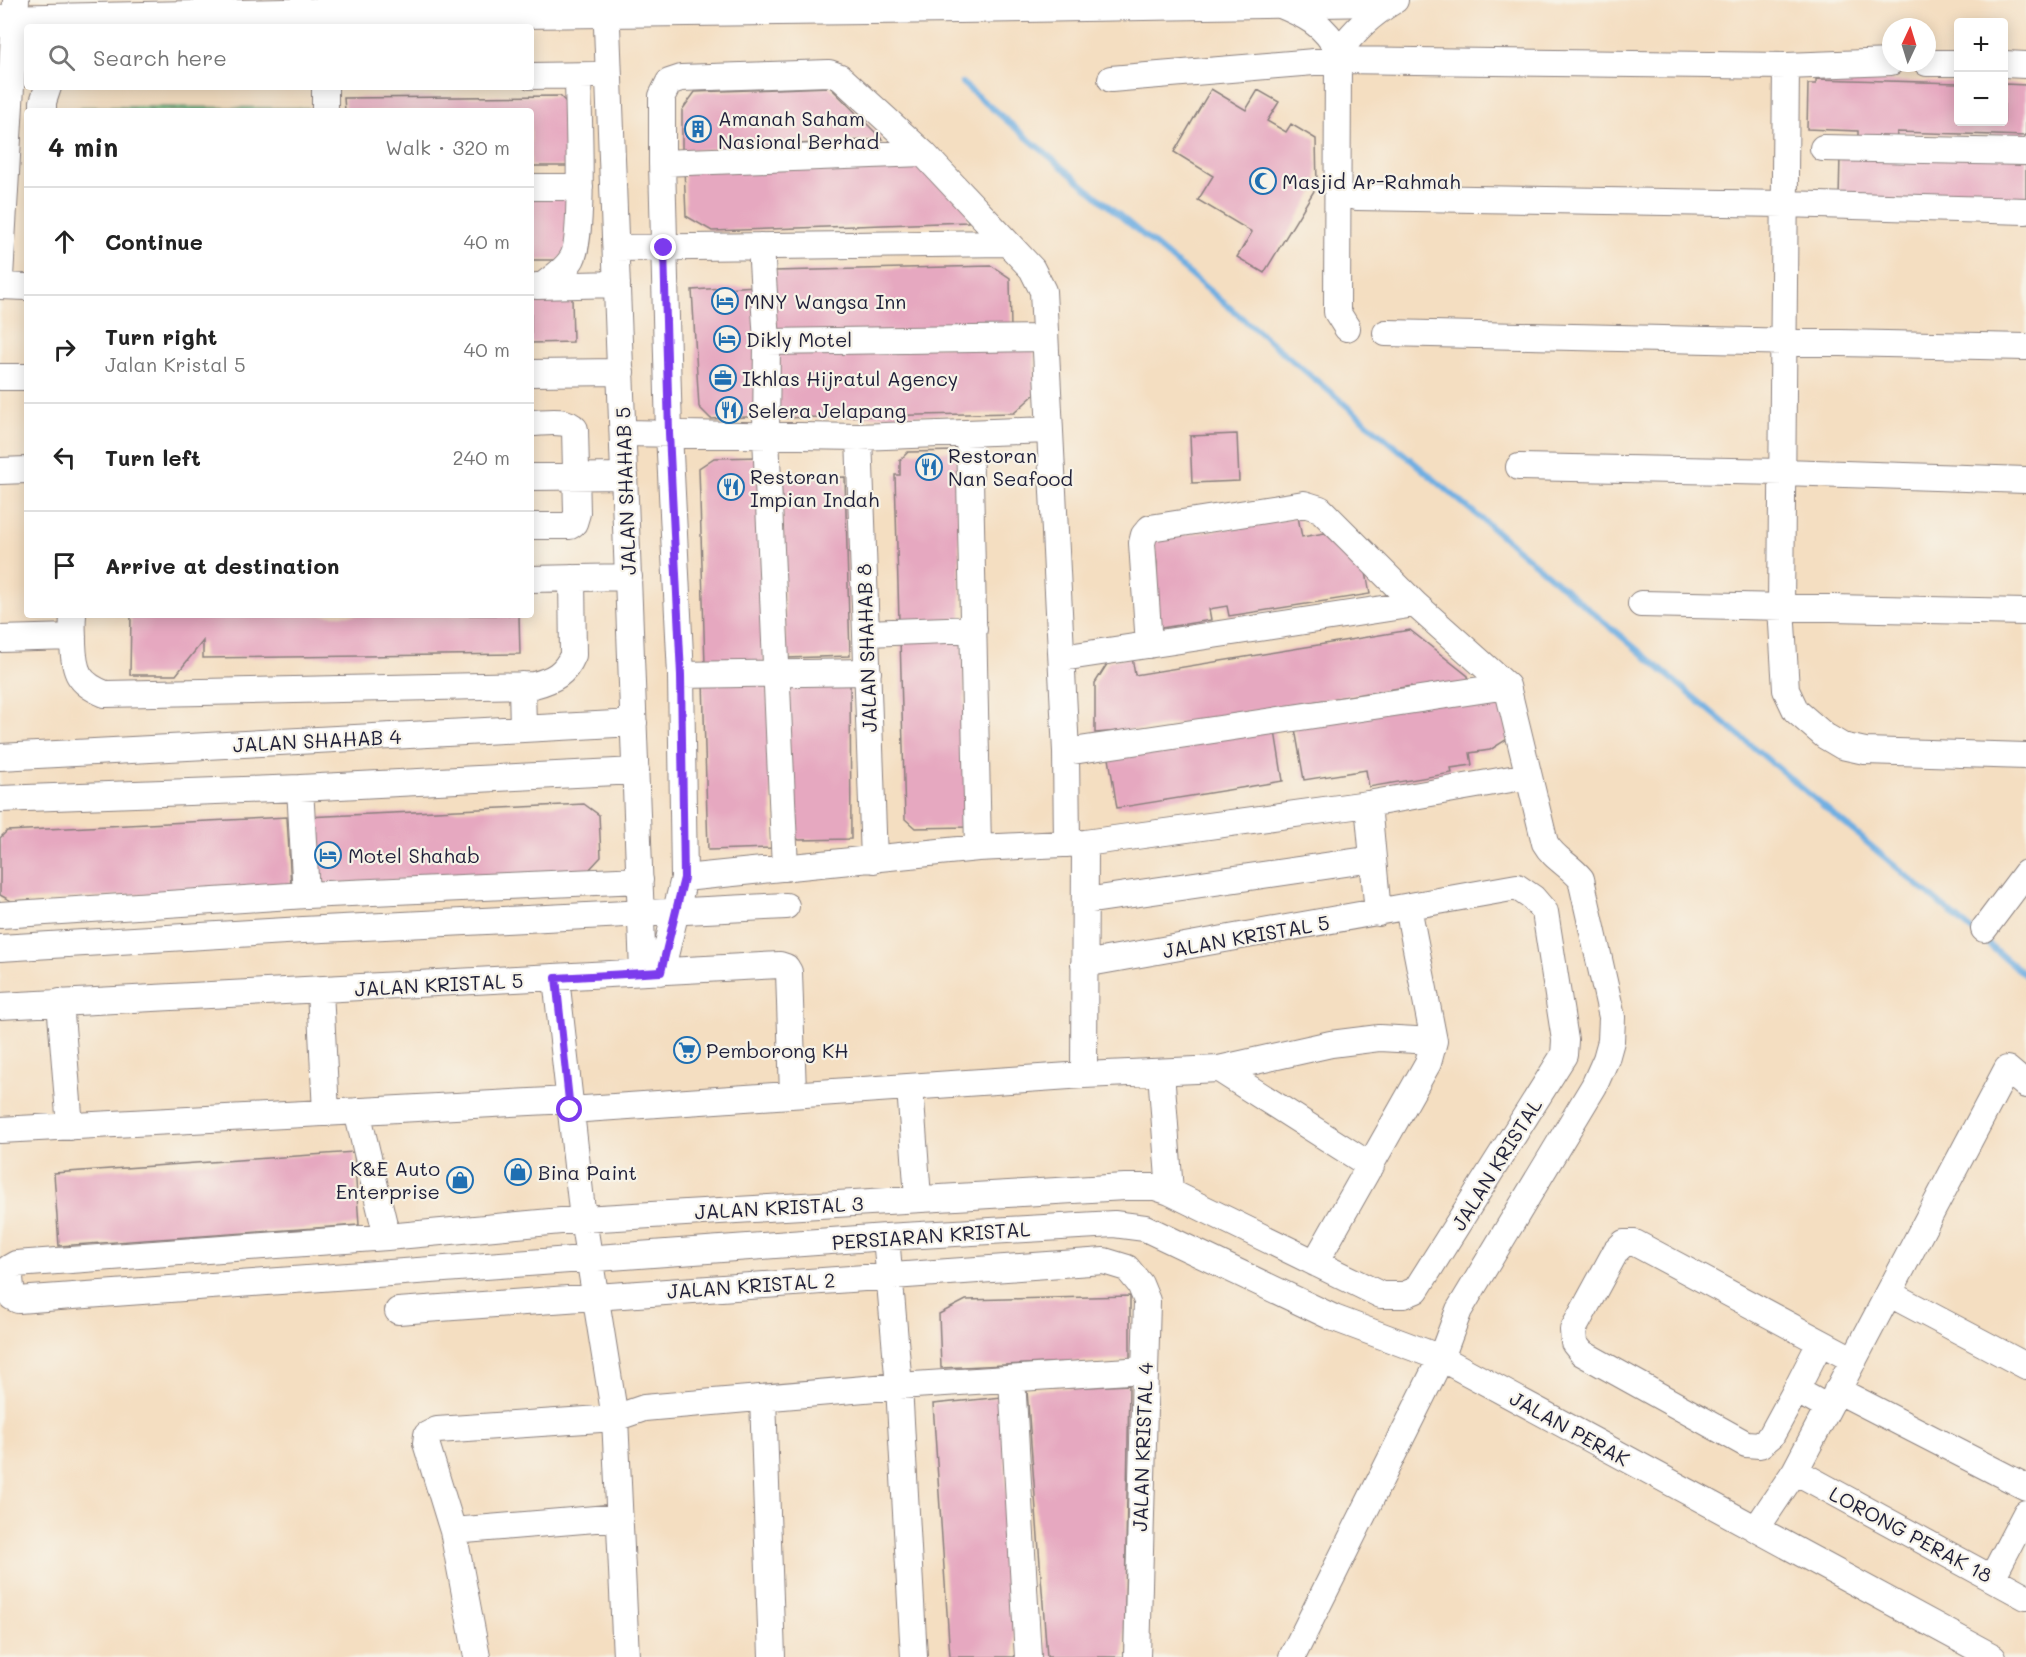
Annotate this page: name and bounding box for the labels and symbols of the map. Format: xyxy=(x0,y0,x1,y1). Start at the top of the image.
north arrow xyxy=(1882,18,1936,72)
place label: Amanah Saham Nasional Berhad xyxy=(718,105,879,154)
building icon: Amanah Saham Nasional Berhad xyxy=(683,114,713,144)
mosque icon: Masjid Ar-Rahmah xyxy=(1248,166,1278,196)
place label: Masjid Ar-Rahmah xyxy=(1282,168,1461,194)
route end xyxy=(650,234,676,260)
hotel icon: MNY Wangsa Inn xyxy=(710,286,740,316)
place label: MNY Wangsa Inn xyxy=(744,288,906,314)
hotel icon: Dikly Motel xyxy=(712,324,742,354)
place label: Dikly Motel xyxy=(746,326,852,352)
office icon: Ikhlas Hijratul Agency xyxy=(708,363,738,393)
place label: Ikhlas Hijratul Agency xyxy=(742,365,958,391)
restaurant icon: Selera Jelapang xyxy=(714,395,744,425)
place label: Selera Jelapang xyxy=(748,397,906,423)
street label: JALAN SHAHAB 5 xyxy=(609,406,641,576)
place label: Restoran Nan Seafood xyxy=(948,442,1073,491)
restaurant icon: Restoran Nan Seafood xyxy=(914,452,944,482)
place label: Restoran Impian Indah xyxy=(750,463,879,512)
restaurant icon: Restoran Impian Indah xyxy=(716,472,746,502)
street label: JALAN SHAHAB 8 xyxy=(850,563,882,733)
street label: JALAN SHAHAB 4 xyxy=(232,723,402,757)
hotel icon: Motel Shahab xyxy=(313,840,343,870)
place label: Motel Shahab xyxy=(348,842,480,868)
street label: JALAN KRISTAL 5 xyxy=(1161,909,1331,963)
street label: JALAN KRISTAL 5 xyxy=(354,967,524,1001)
supermarket icon: Pemborong KH xyxy=(672,1035,702,1065)
place label: Pemborong KH xyxy=(706,1037,849,1063)
street label: JALAN KRISTAL xyxy=(1445,1093,1547,1235)
route start xyxy=(556,1096,582,1122)
place label: K&E Auto Enterprise xyxy=(336,1155,440,1204)
shop icon: Bina Paint xyxy=(503,1157,533,1187)
place label: Bina Paint xyxy=(538,1159,637,1185)
shop icon: K&E Auto Enterprise xyxy=(445,1165,475,1195)
street label: JALAN KRISTAL 3 xyxy=(694,1190,864,1224)
street label: PERSIARAN KRISTAL xyxy=(831,1215,1031,1255)
street label: JALAN KRISTAL 2 xyxy=(666,1266,836,1304)
street label: JALAN KRISTAL 4 xyxy=(1126,1362,1158,1532)
street label: JALAN PERAK xyxy=(1506,1384,1634,1472)
street label: LORONG PERAK 18 xyxy=(1825,1480,1997,1588)

